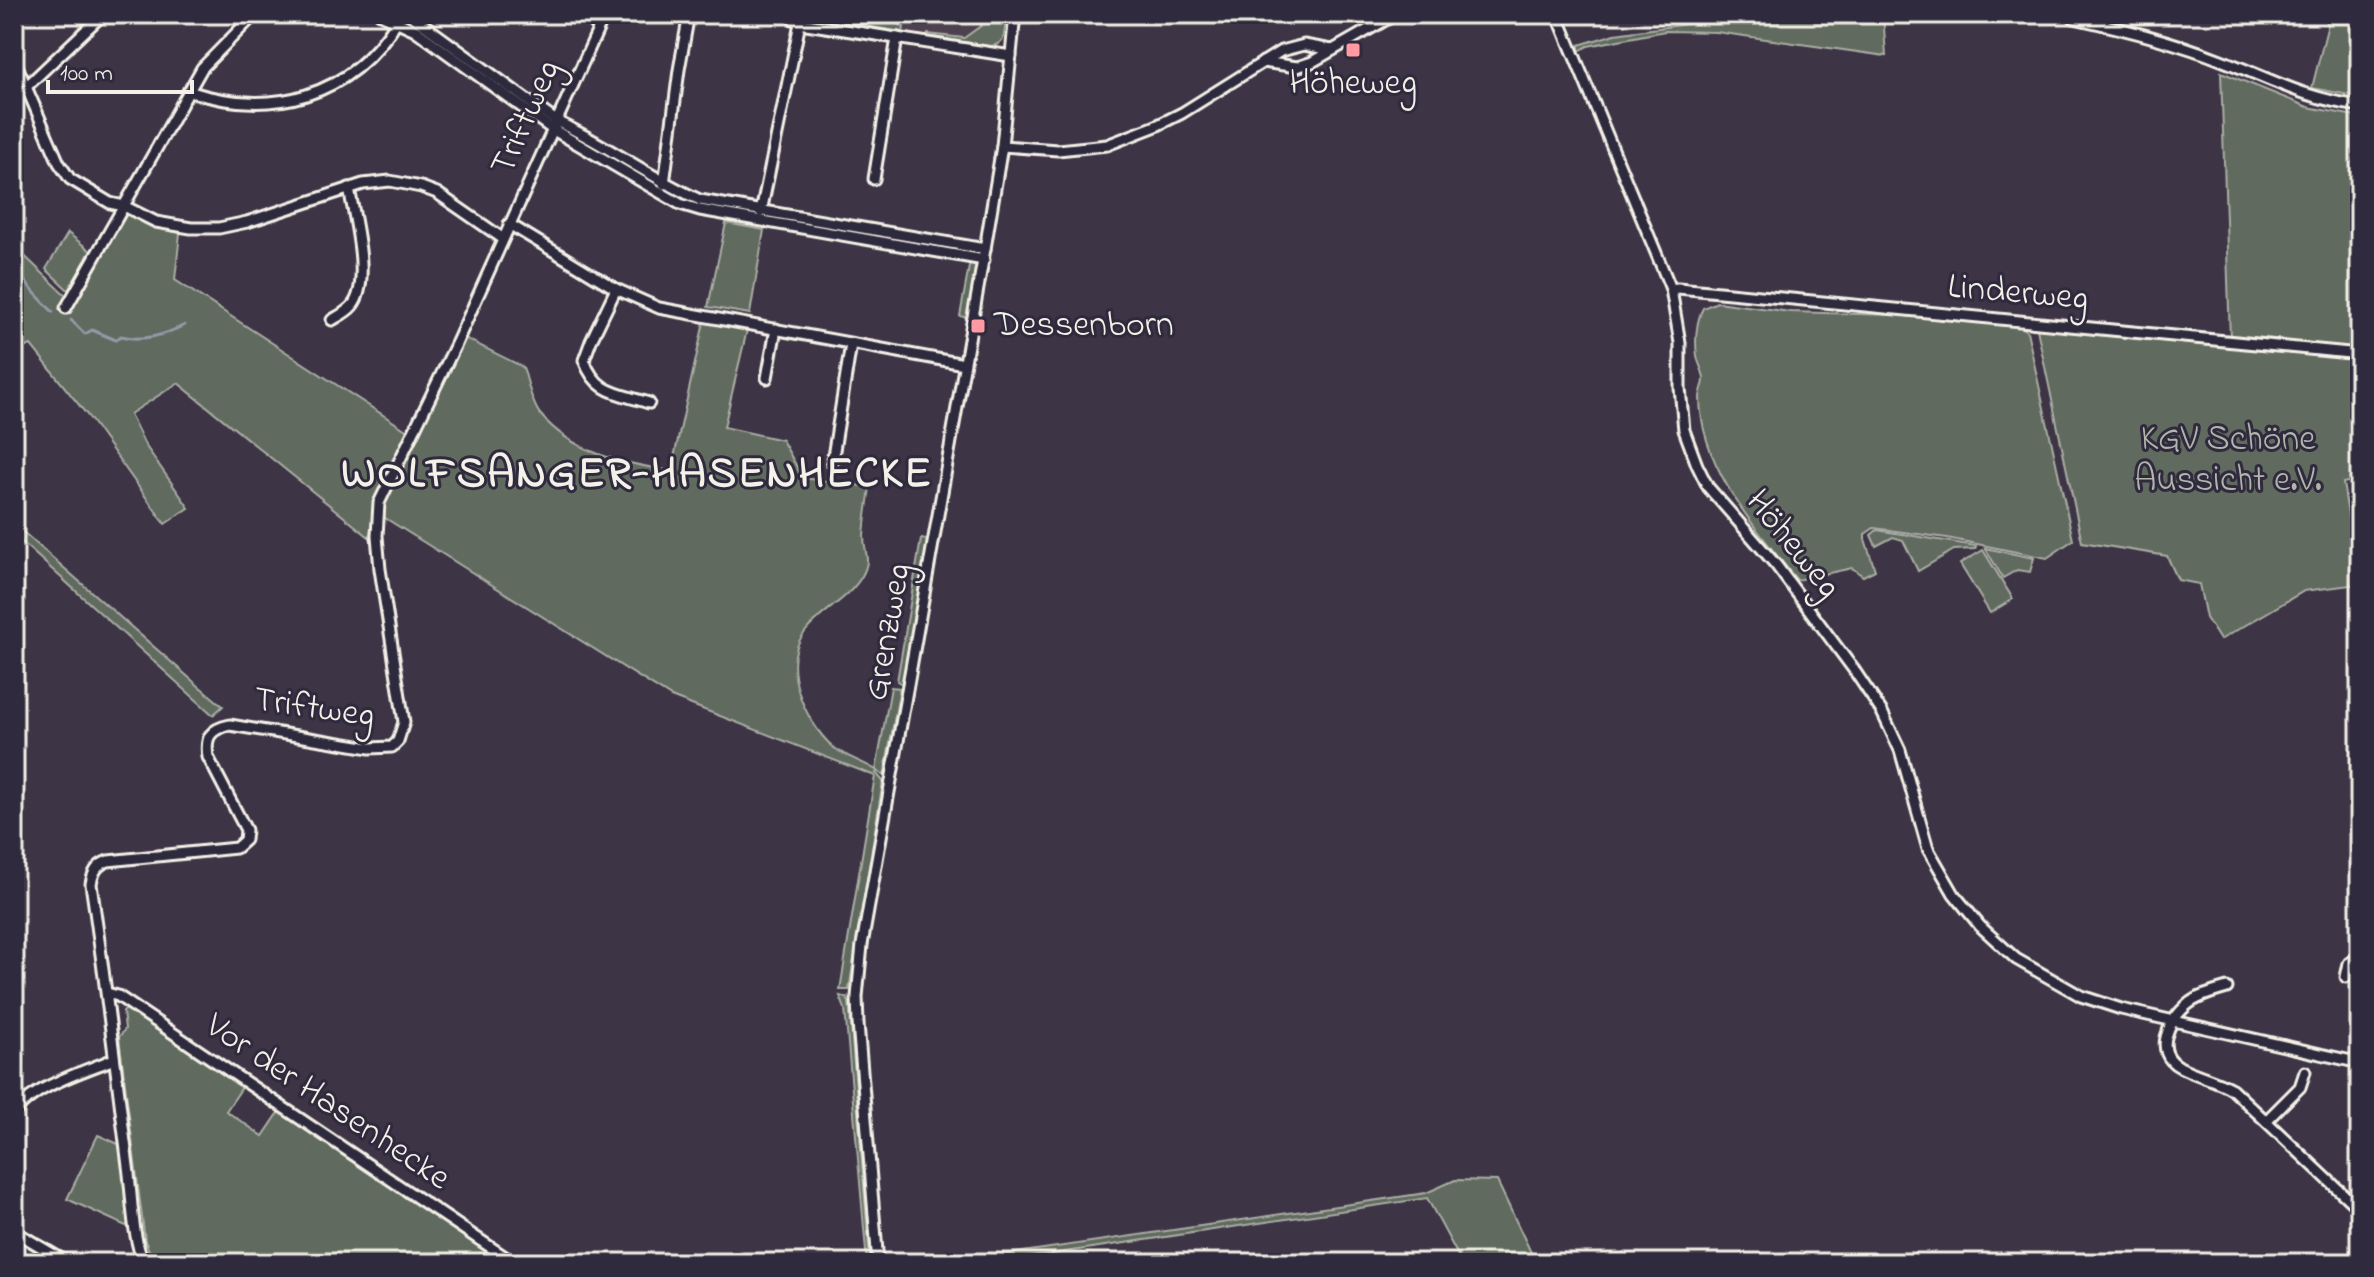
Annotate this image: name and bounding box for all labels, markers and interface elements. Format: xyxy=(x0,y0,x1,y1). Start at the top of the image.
marker: Höheweg xyxy=(1344,41,1362,59)
scale bar xyxy=(48,44,192,94)
street label: Triftweg xyxy=(478,52,576,184)
text: 100 m xyxy=(60,57,113,92)
place label: Höheweg xyxy=(1289,58,1417,111)
street label: Linderweg xyxy=(1945,261,2091,327)
place label: Dessenborn xyxy=(993,300,1174,353)
marker: Dessenborn xyxy=(969,317,987,335)
park label: KGV Schöne Aussicht e.V. xyxy=(2134,414,2322,508)
district label: WOLFSANGER-HASENHECKE xyxy=(341,443,933,507)
street label: Höheweg xyxy=(1731,479,1853,611)
street label: Grenzweg xyxy=(851,559,927,705)
street label: Triftweg xyxy=(250,674,378,744)
street label: Vor der Hasenhecke xyxy=(193,1001,461,1205)

